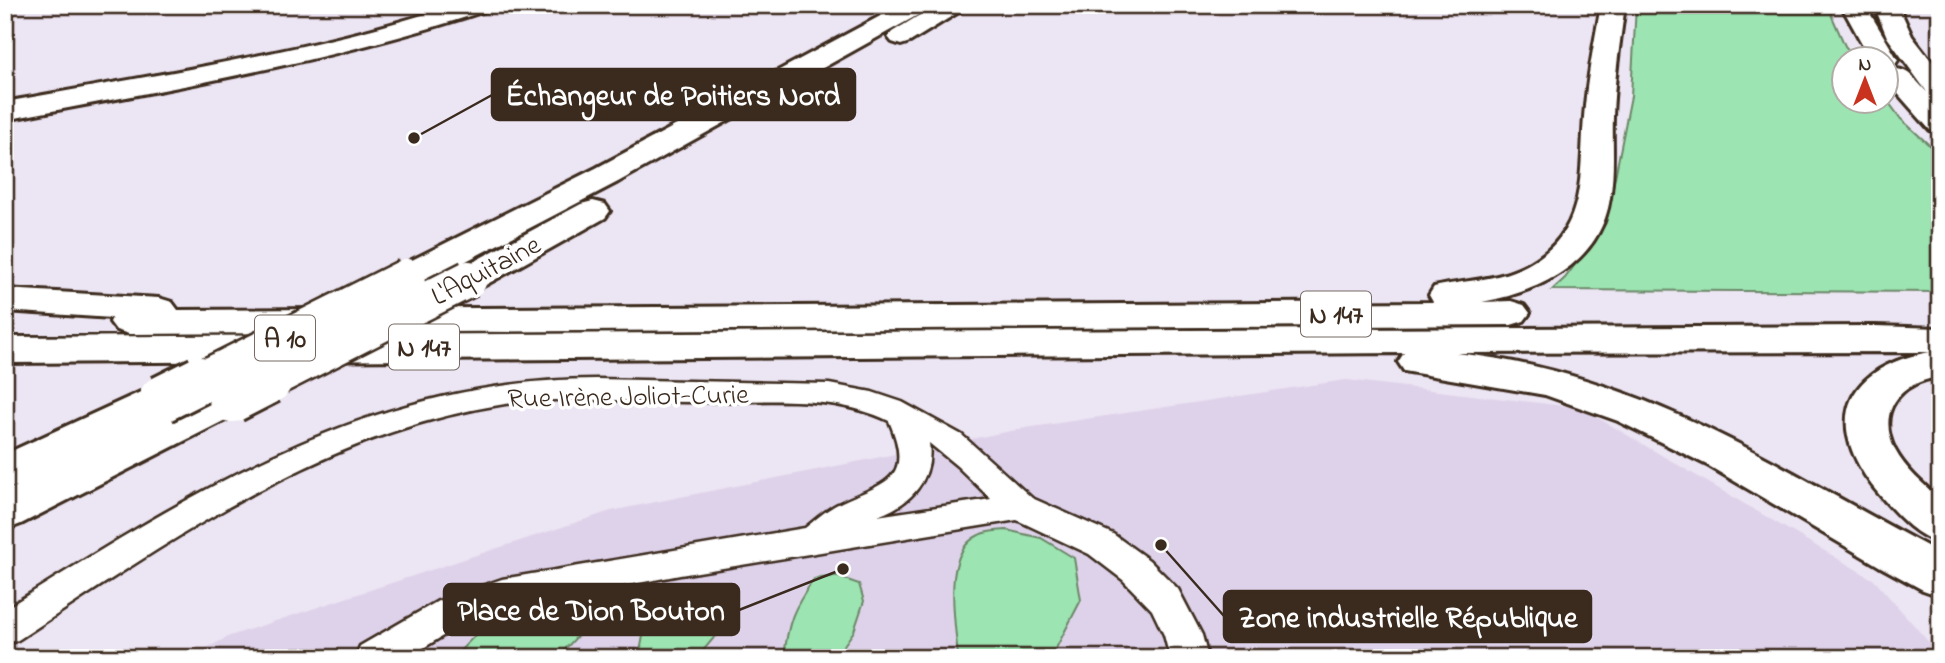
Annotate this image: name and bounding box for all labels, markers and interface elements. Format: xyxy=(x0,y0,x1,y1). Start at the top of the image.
north arrow xyxy=(1829,46,1899,116)
text: N xyxy=(1859,52,1872,79)
callout: Échangeur de Poitiers Nord xyxy=(492,69,855,120)
text: Échangeur de Poitiers Nord xyxy=(506,76,841,121)
street label: L'Aquitaine xyxy=(424,226,549,318)
road number: N 147 xyxy=(1301,292,1371,336)
road number: A 10 xyxy=(255,316,315,360)
road number: N 147 xyxy=(389,324,459,370)
street label: Rue Irène Joliot-Curie xyxy=(507,376,749,421)
callout: Place de Dion Bouton xyxy=(444,584,739,635)
text: Place de Dion Bouton xyxy=(457,591,725,635)
callout: Zone industrielle République xyxy=(1224,591,1591,642)
text: Zone industrielle République xyxy=(1239,598,1579,642)

